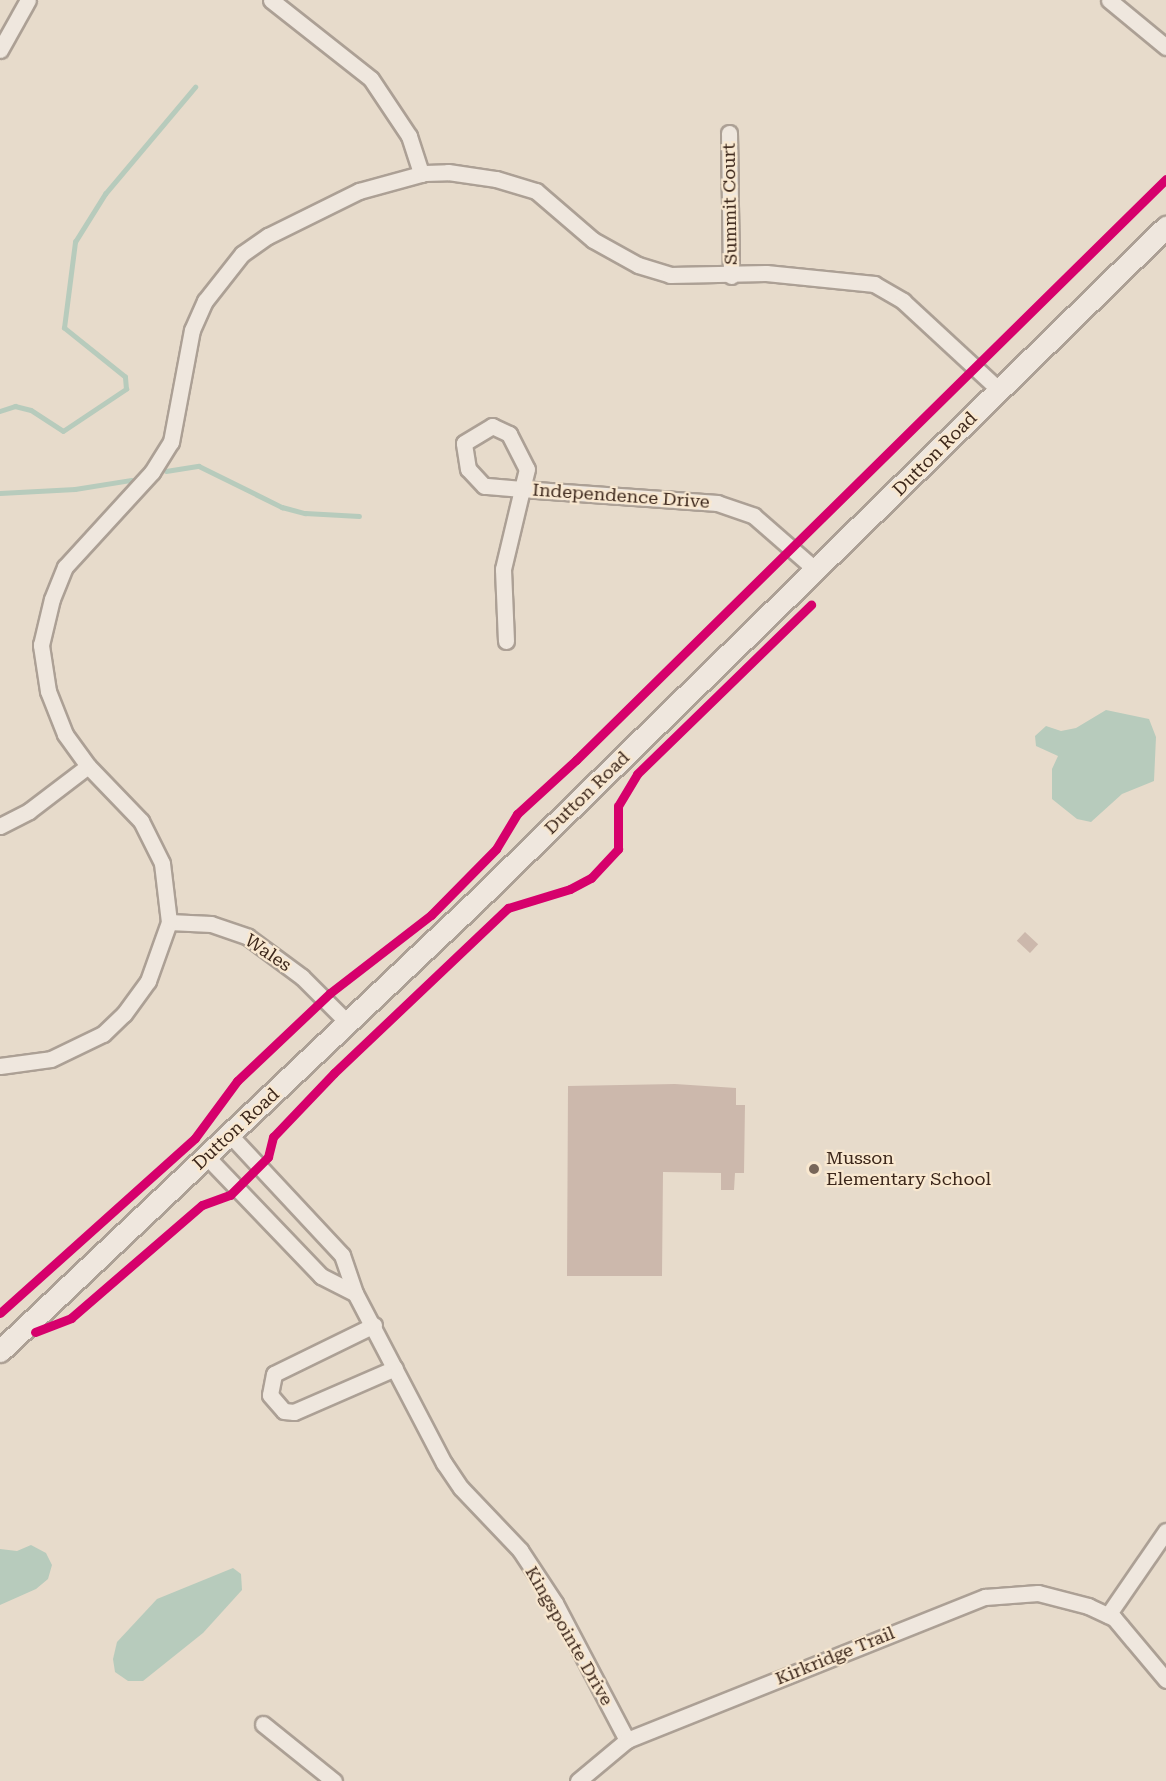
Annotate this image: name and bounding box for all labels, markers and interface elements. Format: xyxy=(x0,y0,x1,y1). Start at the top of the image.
street label: Summit Court xyxy=(718,143,742,265)
street label: Dutton Road xyxy=(888,407,982,501)
street label: Independence Drive xyxy=(532,479,710,513)
street label: Dutton Road xyxy=(540,747,634,839)
street label: Wales xyxy=(241,930,295,976)
street label: Dutton Road xyxy=(188,1084,284,1174)
place label: Musson Elementary School xyxy=(826,1148,991,1190)
marker: Musson Elementary School xyxy=(807,1162,821,1176)
street label: Kingspointe Drive xyxy=(520,1563,618,1709)
street label: Kirkridge Trail xyxy=(772,1622,898,1690)

